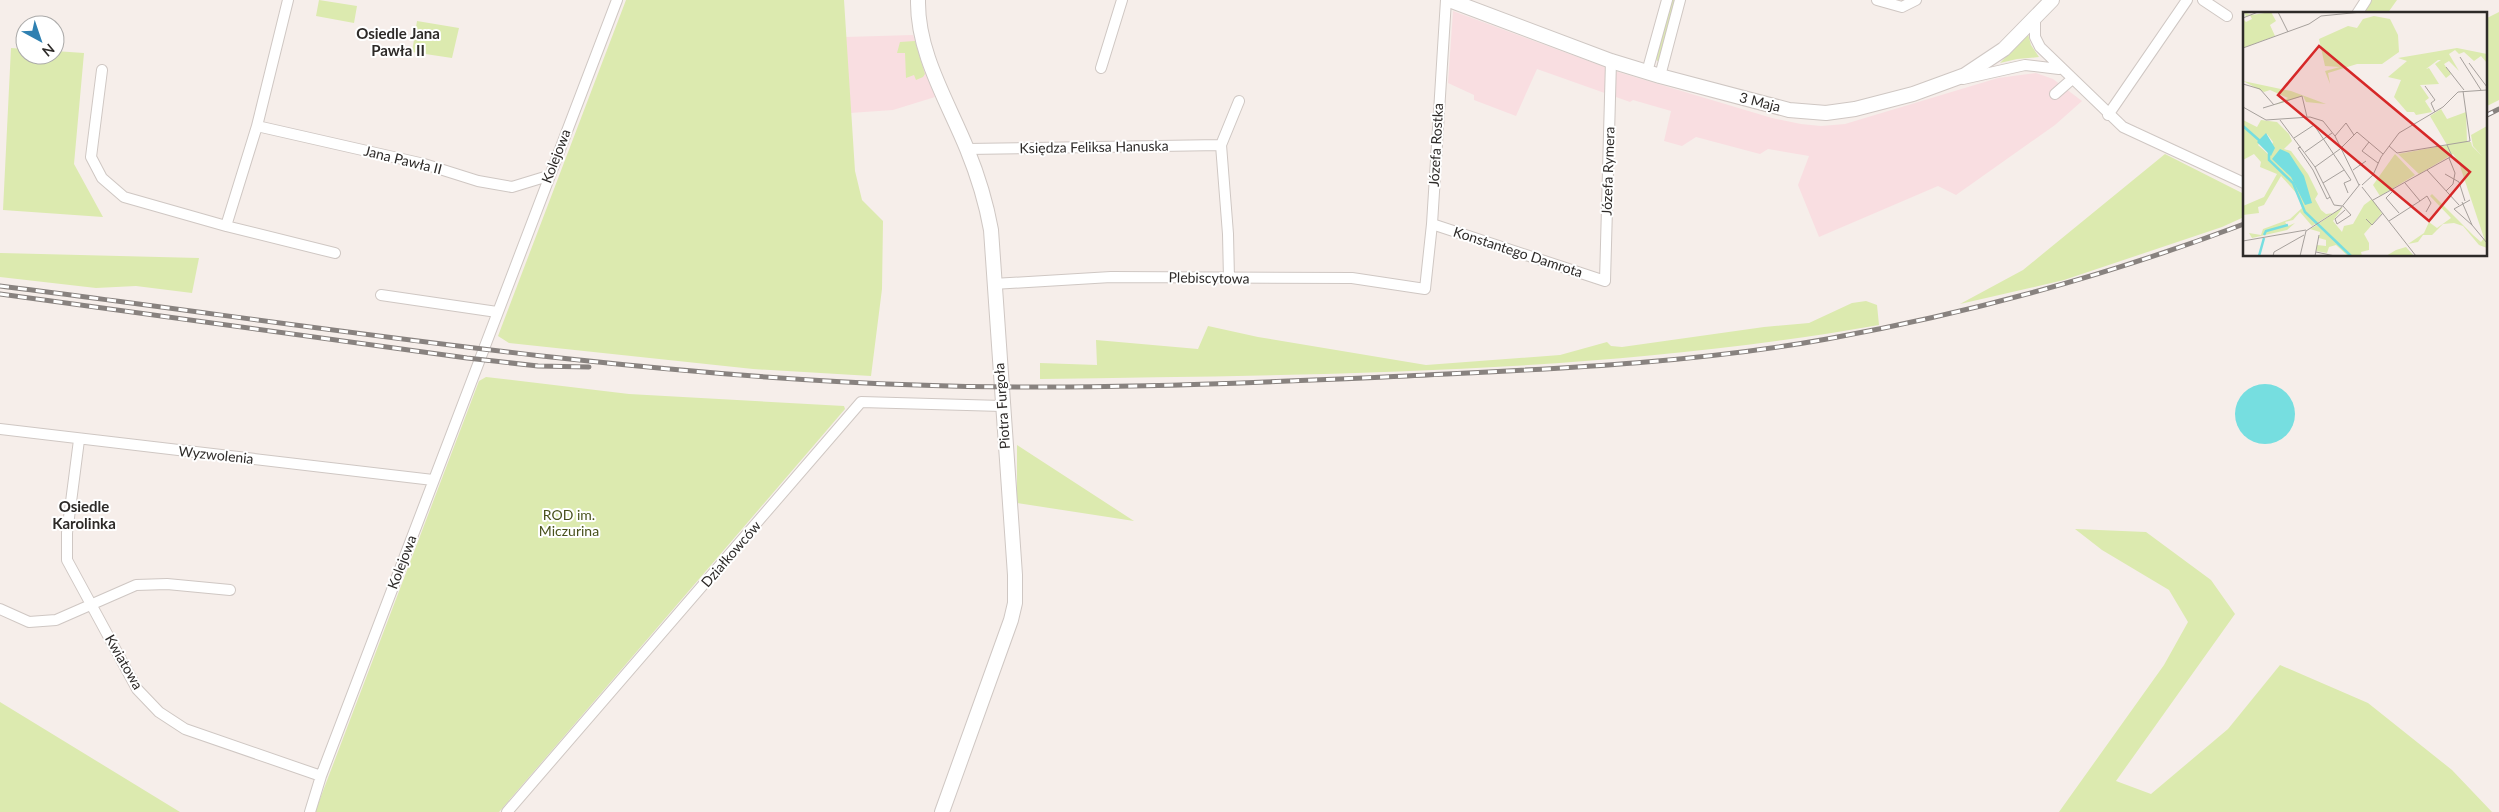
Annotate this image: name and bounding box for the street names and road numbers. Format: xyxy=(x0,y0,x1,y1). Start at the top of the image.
street label: 3 Maja xyxy=(1738,88,1782,115)
street label: Józefa Rostka xyxy=(1425,103,1446,187)
street label: Kolejowa xyxy=(537,126,574,185)
street label: Józefa Rymera xyxy=(1597,126,1618,216)
street label: Księdza Feliksa Hanuska xyxy=(1019,137,1169,156)
street label: Jana Pawła II xyxy=(362,142,444,177)
street label: Konstantego Damrota xyxy=(1451,223,1585,280)
street label: Plebiscytowa xyxy=(1168,268,1250,287)
street label: Piotra Furgoła xyxy=(990,362,1013,450)
street label: Wyzwolenia xyxy=(178,442,255,467)
street label: Działkowców xyxy=(697,517,764,590)
street label: Kolejowa xyxy=(383,532,420,591)
street label: Kwiatowa xyxy=(102,631,147,692)

